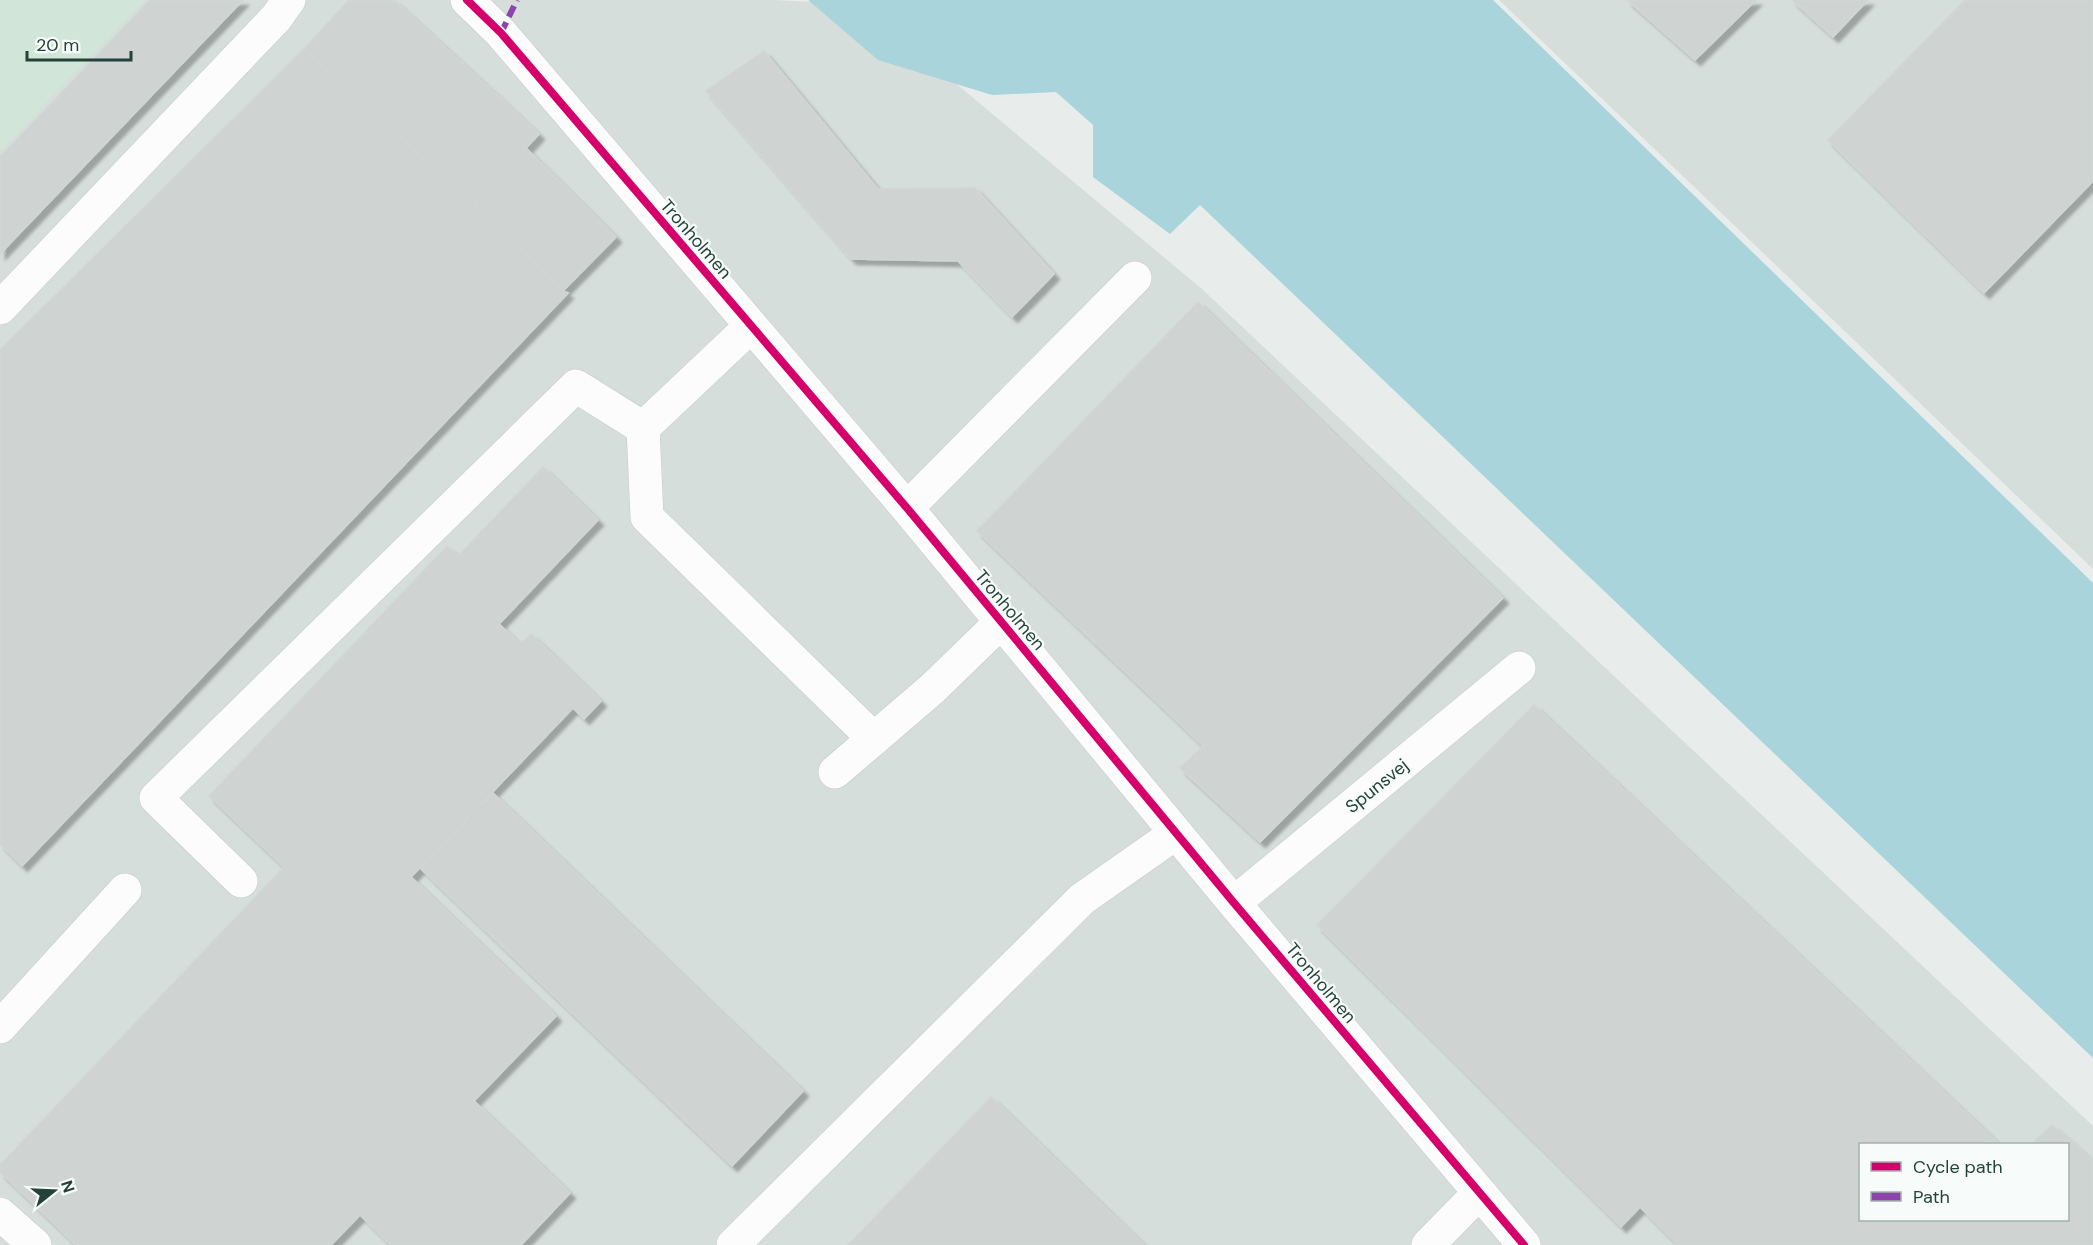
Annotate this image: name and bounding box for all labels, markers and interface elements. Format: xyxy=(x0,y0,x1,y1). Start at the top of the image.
scale bar xyxy=(27,24,130,62)
text: 20 m xyxy=(36,33,79,57)
street label: Tronholmen xyxy=(655,194,737,284)
street label: Tronholmen xyxy=(969,565,1051,655)
street label: Spunsvej xyxy=(1340,753,1414,819)
street label: Tronholmen xyxy=(1280,938,1362,1028)
legend xyxy=(1859,1143,2069,1221)
text: Cycle path xyxy=(1913,1155,2003,1179)
north arrow xyxy=(24,1161,84,1221)
text: N xyxy=(56,1178,80,1195)
text: Path xyxy=(1913,1185,1950,1209)

